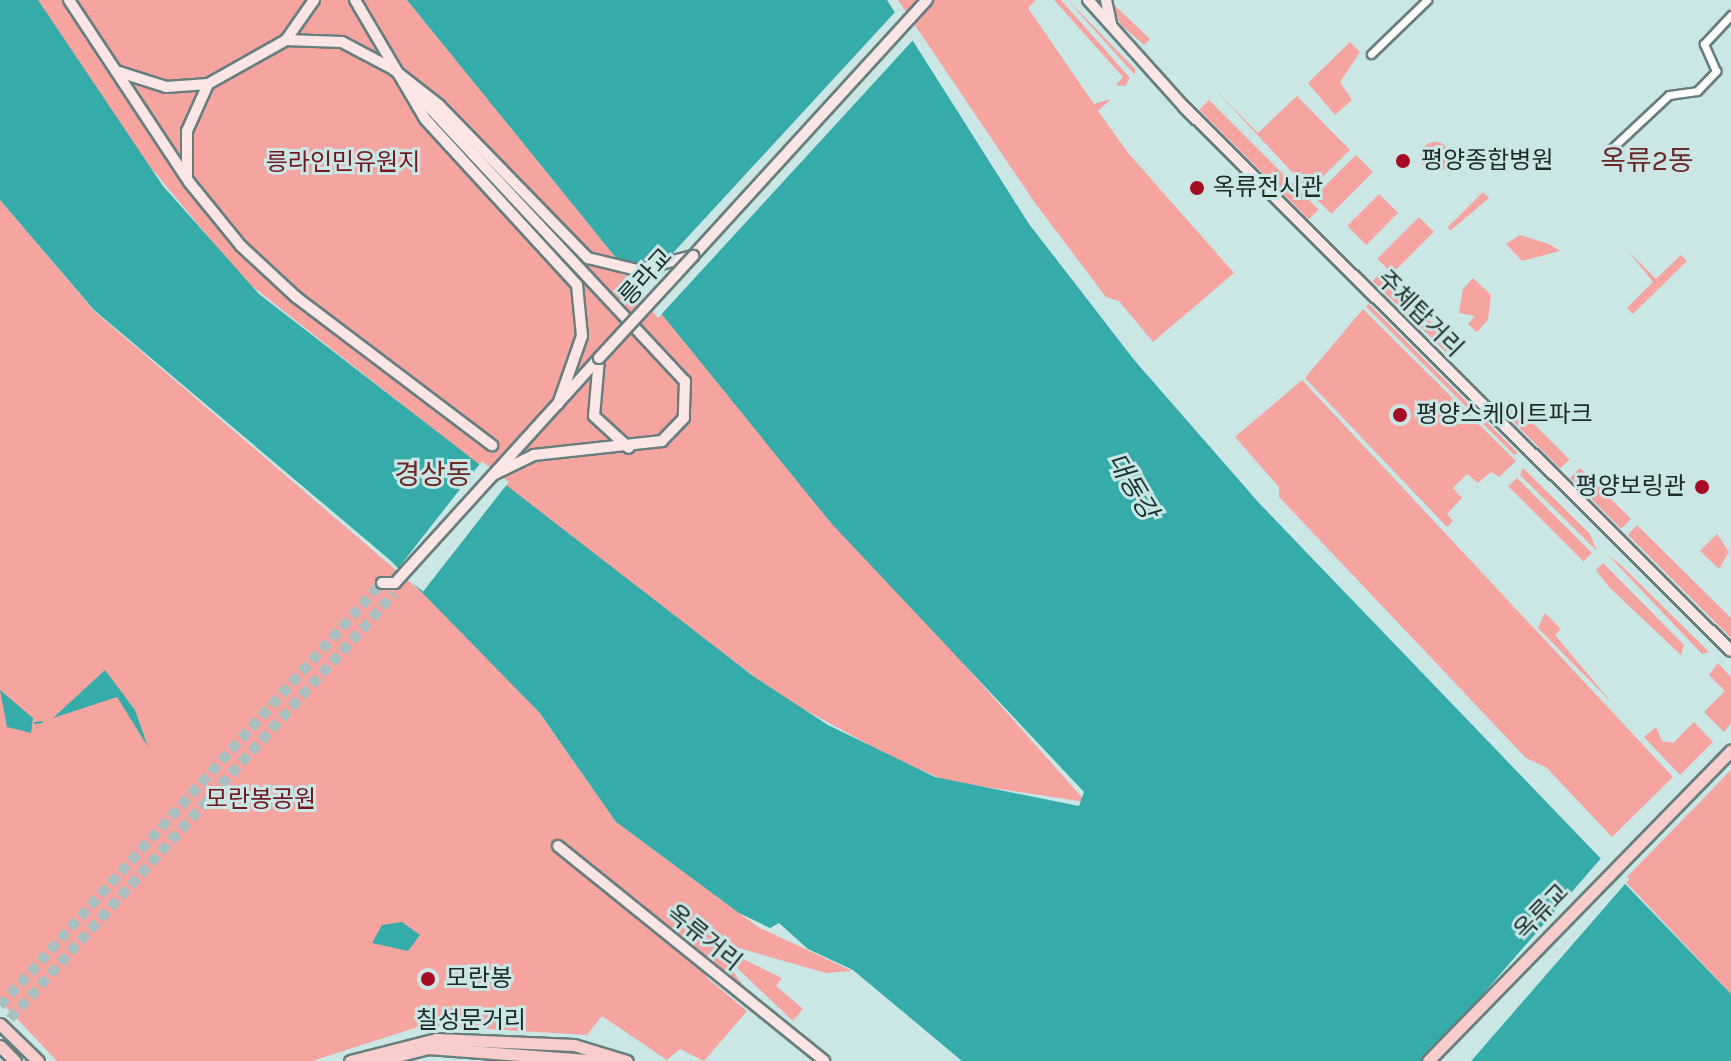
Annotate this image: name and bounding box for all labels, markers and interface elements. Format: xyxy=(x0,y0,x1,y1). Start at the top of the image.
district label: 옥류2동 xyxy=(1600,144,1694,178)
place label: 평양종합병원 xyxy=(1421,147,1553,175)
park label: 릉라인민유원지 xyxy=(266,149,420,177)
marker: 평양종합병원 xyxy=(1392,150,1414,172)
place label: 옥류전시관 xyxy=(1213,174,1323,202)
marker: 옥류전시관 xyxy=(1188,179,1206,197)
street label: 릉라교 xyxy=(613,243,679,311)
street label: 주체탑거리 xyxy=(1371,265,1469,363)
place label: 평양스케이트파크 xyxy=(1416,401,1593,429)
marker: 평양스케이트파크 xyxy=(1391,406,1409,424)
water label: 대동강 xyxy=(1100,447,1164,525)
district label: 경상동 xyxy=(394,458,472,492)
place label: 평양보링관 xyxy=(1576,473,1686,501)
marker: 평양보링관 xyxy=(1693,478,1711,496)
park label: 모란봉공원 xyxy=(206,786,316,814)
street label: 옥류교 xyxy=(1509,878,1575,946)
street label: 옥류거리 xyxy=(661,899,747,977)
place label: 모란봉 xyxy=(446,965,512,993)
marker: 모란봉 xyxy=(417,968,439,990)
street label: 칠성문거리 xyxy=(416,1007,526,1035)

